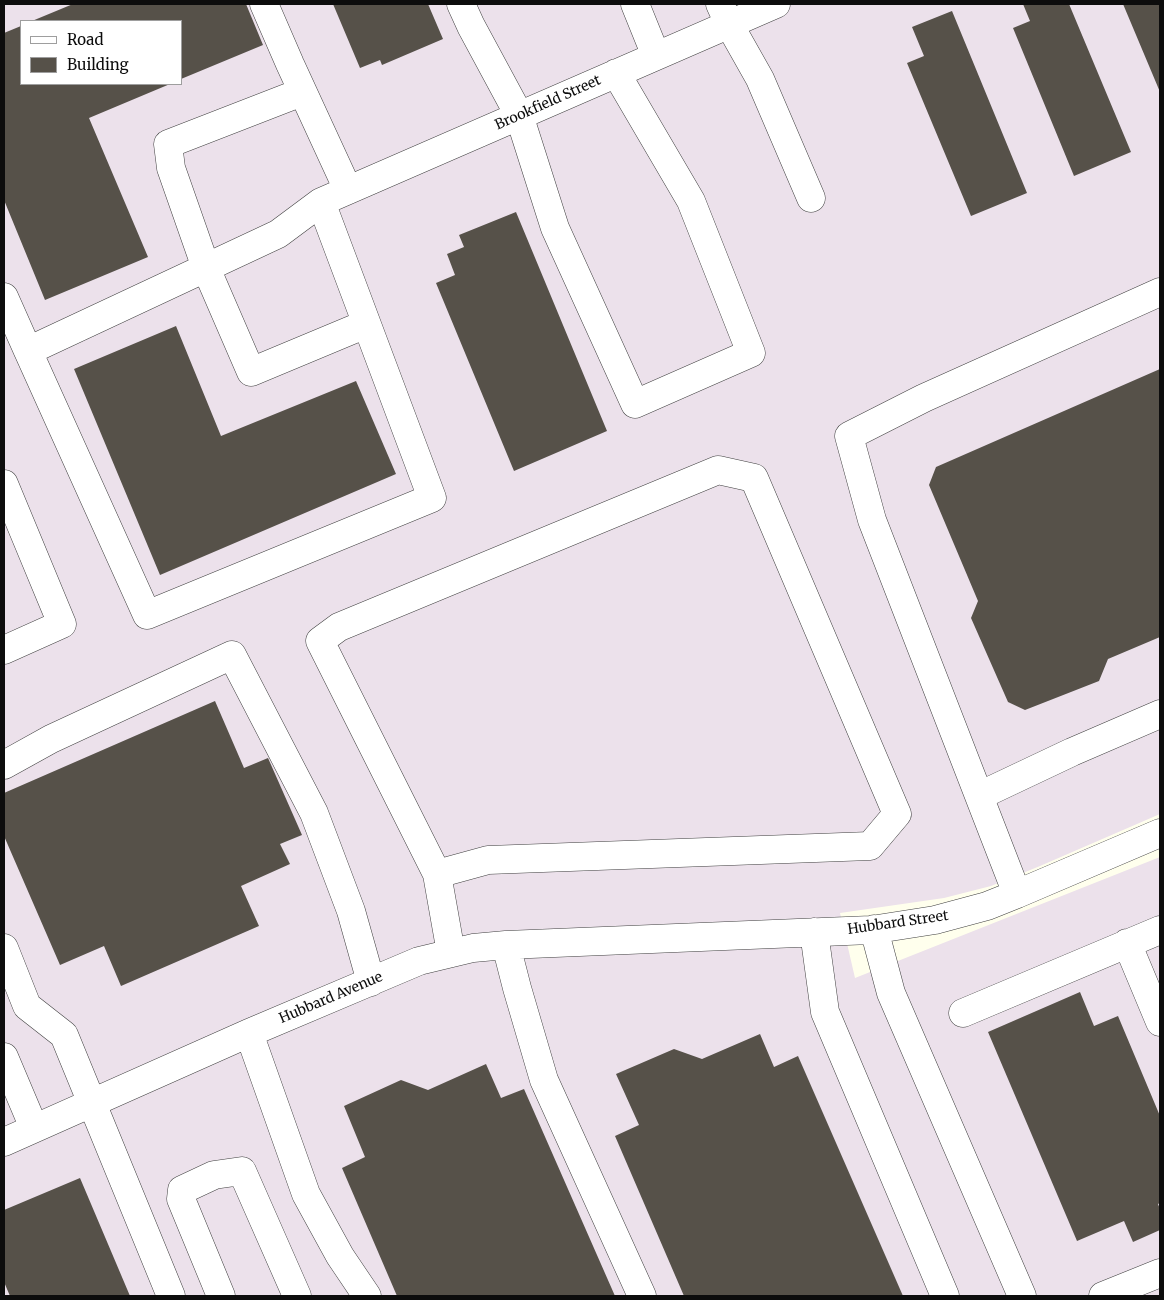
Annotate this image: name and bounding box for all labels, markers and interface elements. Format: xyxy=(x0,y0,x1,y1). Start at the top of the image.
legend xyxy=(20,20,182,85)
text: Road xyxy=(67,30,103,49)
text: Building xyxy=(67,55,129,74)
street label: Brookfield Street xyxy=(492,72,604,134)
street label: Hubbard Street xyxy=(847,908,949,938)
street label: Hubbard Avenue xyxy=(277,969,385,1027)

